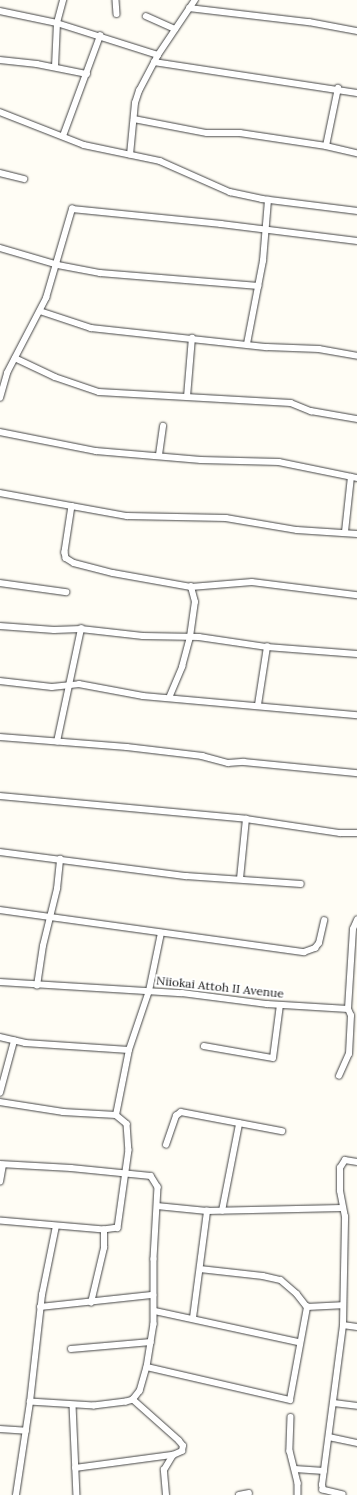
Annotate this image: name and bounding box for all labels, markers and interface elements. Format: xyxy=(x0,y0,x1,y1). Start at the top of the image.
street label: Niiokai Attoh II Avenue xyxy=(156,973,284,1001)

